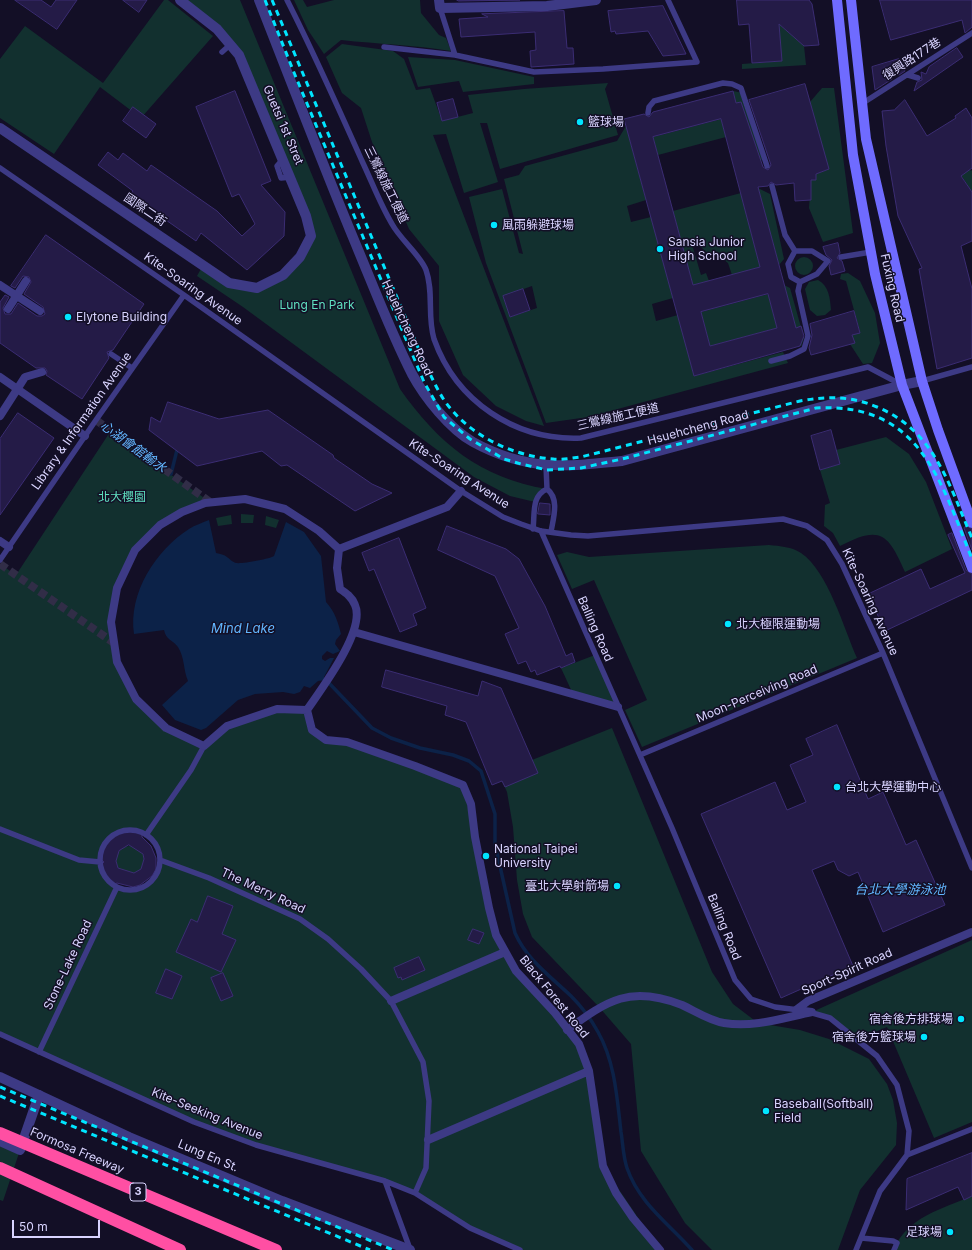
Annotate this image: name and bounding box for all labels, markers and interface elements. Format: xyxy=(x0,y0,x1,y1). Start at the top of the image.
street label: 復興路177巷 xyxy=(880,35,944,83)
street label: Guetsi 1st Stret xyxy=(260,83,306,167)
place label: 籃球場 xyxy=(588,115,624,129)
marker: 籃球場 xyxy=(575,117,585,127)
street label: 三鶯線施工便道 xyxy=(361,144,411,226)
street label: 國際二街 xyxy=(121,191,169,229)
place label: 風雨躲避球場 xyxy=(502,218,574,232)
marker: 風雨躲避球場 xyxy=(489,220,499,230)
place label: Sansia Junior High School xyxy=(668,235,745,263)
marker: Sansia Junior High School xyxy=(655,244,665,254)
street label: Kite-Soaring Avenue xyxy=(141,250,245,328)
street label: Fuxing Road xyxy=(877,252,907,324)
street label: Hsuehcheng Road xyxy=(378,278,436,378)
park label: Lung En Park xyxy=(279,298,355,312)
place label: Elytone Building xyxy=(76,310,167,324)
marker: Elytone Building xyxy=(63,312,73,322)
street label: Library & Information Avenue xyxy=(29,350,135,492)
street label: 三鶯線施工便道 xyxy=(575,401,661,433)
street label: Hsuehcheng Road xyxy=(646,408,750,448)
water label: 心湖會館輸水 xyxy=(97,418,169,476)
street label: Kite-Soaring Avenue xyxy=(406,436,512,512)
park label: 北大櫻園 xyxy=(98,490,146,504)
street label: Kite-Soaring Avenue xyxy=(839,546,901,658)
street label: Balling Road xyxy=(574,594,616,664)
place label: 北大極限運動場 xyxy=(736,617,820,631)
marker: 北大極限運動場 xyxy=(723,619,733,629)
water label: Mind Lake xyxy=(211,621,275,637)
street label: Moon-Perceiving Road xyxy=(694,662,820,726)
place label: 台北大學運動中心 xyxy=(845,780,941,794)
marker: 台北大學運動中心 xyxy=(832,782,842,792)
place label: National Taipei University xyxy=(494,842,578,870)
marker: National Taipei University xyxy=(481,851,491,861)
street label: The Merry Road xyxy=(218,865,308,917)
place label: 臺北大學射箭場 xyxy=(525,879,609,893)
marker: 臺北大學射箭場 xyxy=(612,881,622,891)
water label: 台北大學游泳池 xyxy=(855,882,945,898)
street label: Balling Road xyxy=(704,892,744,962)
street label: Stone-Lake Road xyxy=(41,918,95,1012)
street label: Sport-Spirit Road xyxy=(799,945,895,999)
street label: Black Forest Road xyxy=(516,953,592,1041)
place label: 宿舍後方排球場 xyxy=(869,1012,953,1026)
marker: 宿舍後方排球場 xyxy=(956,1014,966,1024)
place label: 宿舍後方籃球場 xyxy=(832,1030,916,1044)
marker: 宿舍後方籃球場 xyxy=(919,1032,929,1042)
street label: Kite-Seeking Avenue xyxy=(149,1085,265,1143)
place label: Baseball(Softball) Field xyxy=(774,1097,874,1125)
marker: Baseball(Softball) Field xyxy=(761,1106,771,1116)
street label: Formosa Freeway xyxy=(28,1125,126,1177)
street label: Lung En St. xyxy=(176,1137,240,1175)
road number: 3 xyxy=(130,1183,146,1201)
scale bar xyxy=(14,1212,102,1238)
text: 50 m xyxy=(19,1219,48,1234)
place label: 足球場 xyxy=(906,1225,942,1239)
marker: 足球場 xyxy=(945,1227,955,1237)

